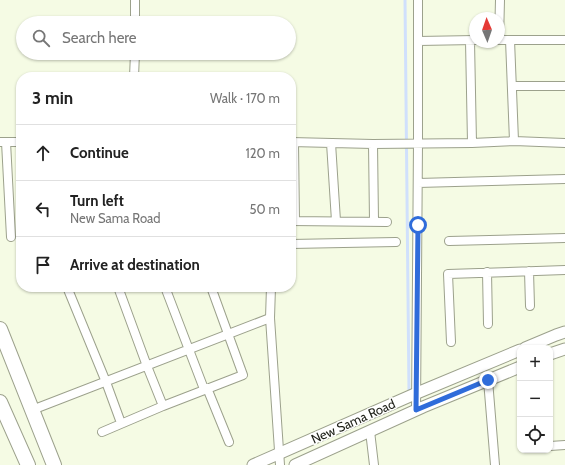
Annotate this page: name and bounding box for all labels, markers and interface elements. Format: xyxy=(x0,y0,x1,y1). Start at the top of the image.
north arrow xyxy=(469,12,505,48)
search box xyxy=(16,16,296,60)
icon: search xyxy=(30,27,52,49)
text: Search here xyxy=(62,29,137,47)
text: 3 min xyxy=(32,88,73,108)
text: Walk · 170 m xyxy=(210,90,280,106)
icon: ahead xyxy=(32,142,54,164)
text: Continue xyxy=(70,144,129,162)
text: 120 m xyxy=(246,145,280,161)
text: Turn left xyxy=(70,192,124,210)
icon: left xyxy=(32,198,54,220)
text: 50 m xyxy=(250,201,280,217)
text: New Sama Road xyxy=(70,210,161,226)
route start xyxy=(409,216,427,234)
icon: arrive xyxy=(32,254,54,276)
text: Arrive at destination xyxy=(70,256,200,274)
map controls xyxy=(517,345,553,453)
button: + xyxy=(517,345,553,381)
route end xyxy=(479,371,497,389)
button: − xyxy=(517,381,553,417)
street label: New Sama Road xyxy=(308,395,398,447)
button: locate xyxy=(517,417,553,453)

